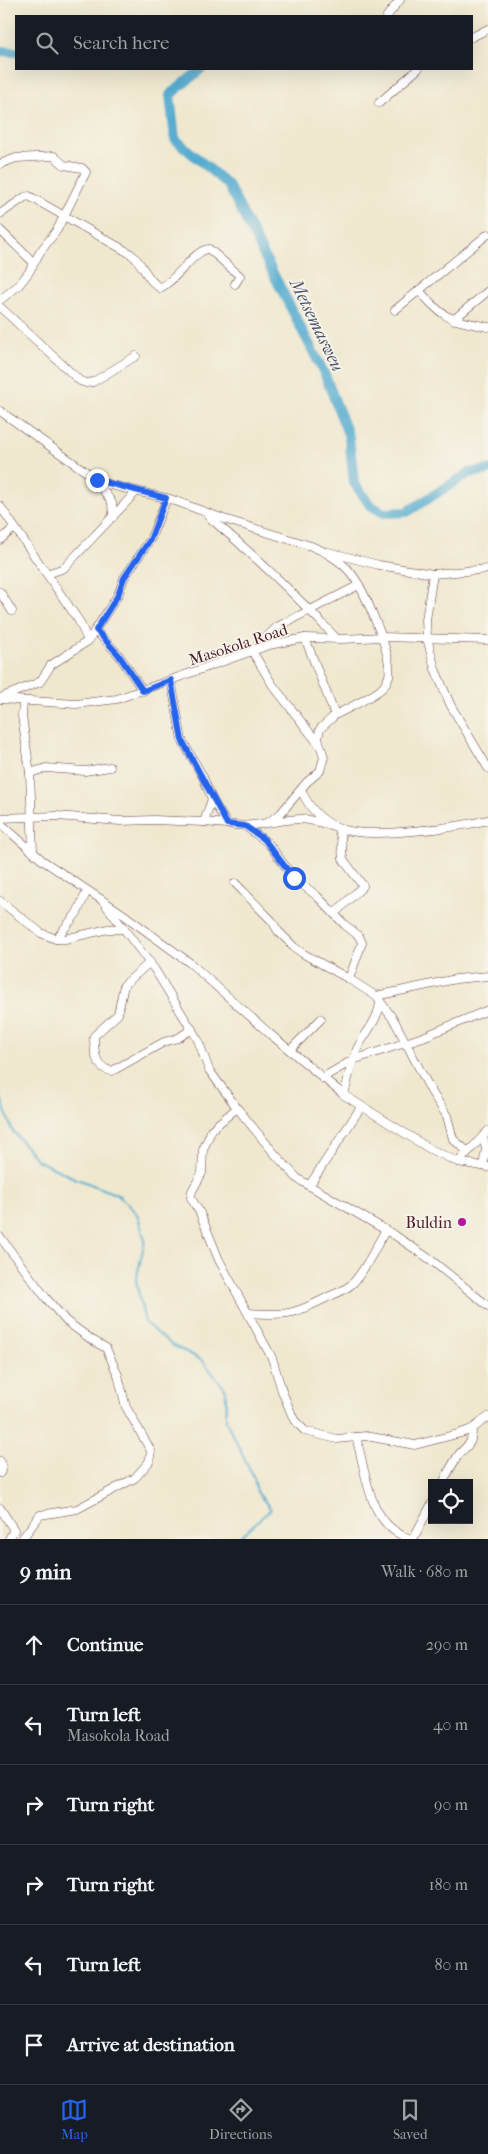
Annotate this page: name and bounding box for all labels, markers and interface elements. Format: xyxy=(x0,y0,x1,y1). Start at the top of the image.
search box xyxy=(15,15,473,70)
icon: search xyxy=(33,29,61,57)
text: Search here xyxy=(73,32,169,54)
water label: Metsemasweu xyxy=(284,274,348,375)
route end xyxy=(86,469,109,492)
street label: Masokola Road xyxy=(186,619,290,669)
route start xyxy=(283,867,306,890)
place label: Buldin xyxy=(405,1213,453,1232)
marker: Buldin xyxy=(456,1216,468,1228)
map controls xyxy=(428,1479,473,1524)
button: locate xyxy=(428,1479,473,1524)
text: 9 min xyxy=(20,1560,71,1584)
text: Walk · 680 m xyxy=(381,1562,468,1581)
icon: ahead xyxy=(20,1631,48,1659)
text: Continue xyxy=(67,1634,143,1656)
text: 290 m xyxy=(426,1635,468,1654)
text: Turn left xyxy=(67,1704,141,1726)
icon: left xyxy=(20,1711,48,1739)
text: 40 m xyxy=(433,1715,468,1734)
text: Masokola Road xyxy=(67,1726,170,1745)
icon: right xyxy=(20,1791,48,1819)
text: Turn right xyxy=(67,1794,154,1816)
text: 90 m xyxy=(434,1795,468,1814)
icon: right xyxy=(20,1871,48,1899)
text: Turn right xyxy=(67,1874,154,1896)
text: 180 m xyxy=(429,1875,468,1894)
icon: left xyxy=(20,1951,48,1979)
text: Turn left xyxy=(67,1954,141,1976)
text: 80 m xyxy=(434,1955,468,1974)
icon: arrive xyxy=(20,2031,48,2059)
text: Arrive at destination xyxy=(67,2034,235,2056)
tab: Map xyxy=(60,2096,88,2143)
tab: Directions xyxy=(209,2096,272,2143)
tab: Saved xyxy=(393,2096,428,2143)

